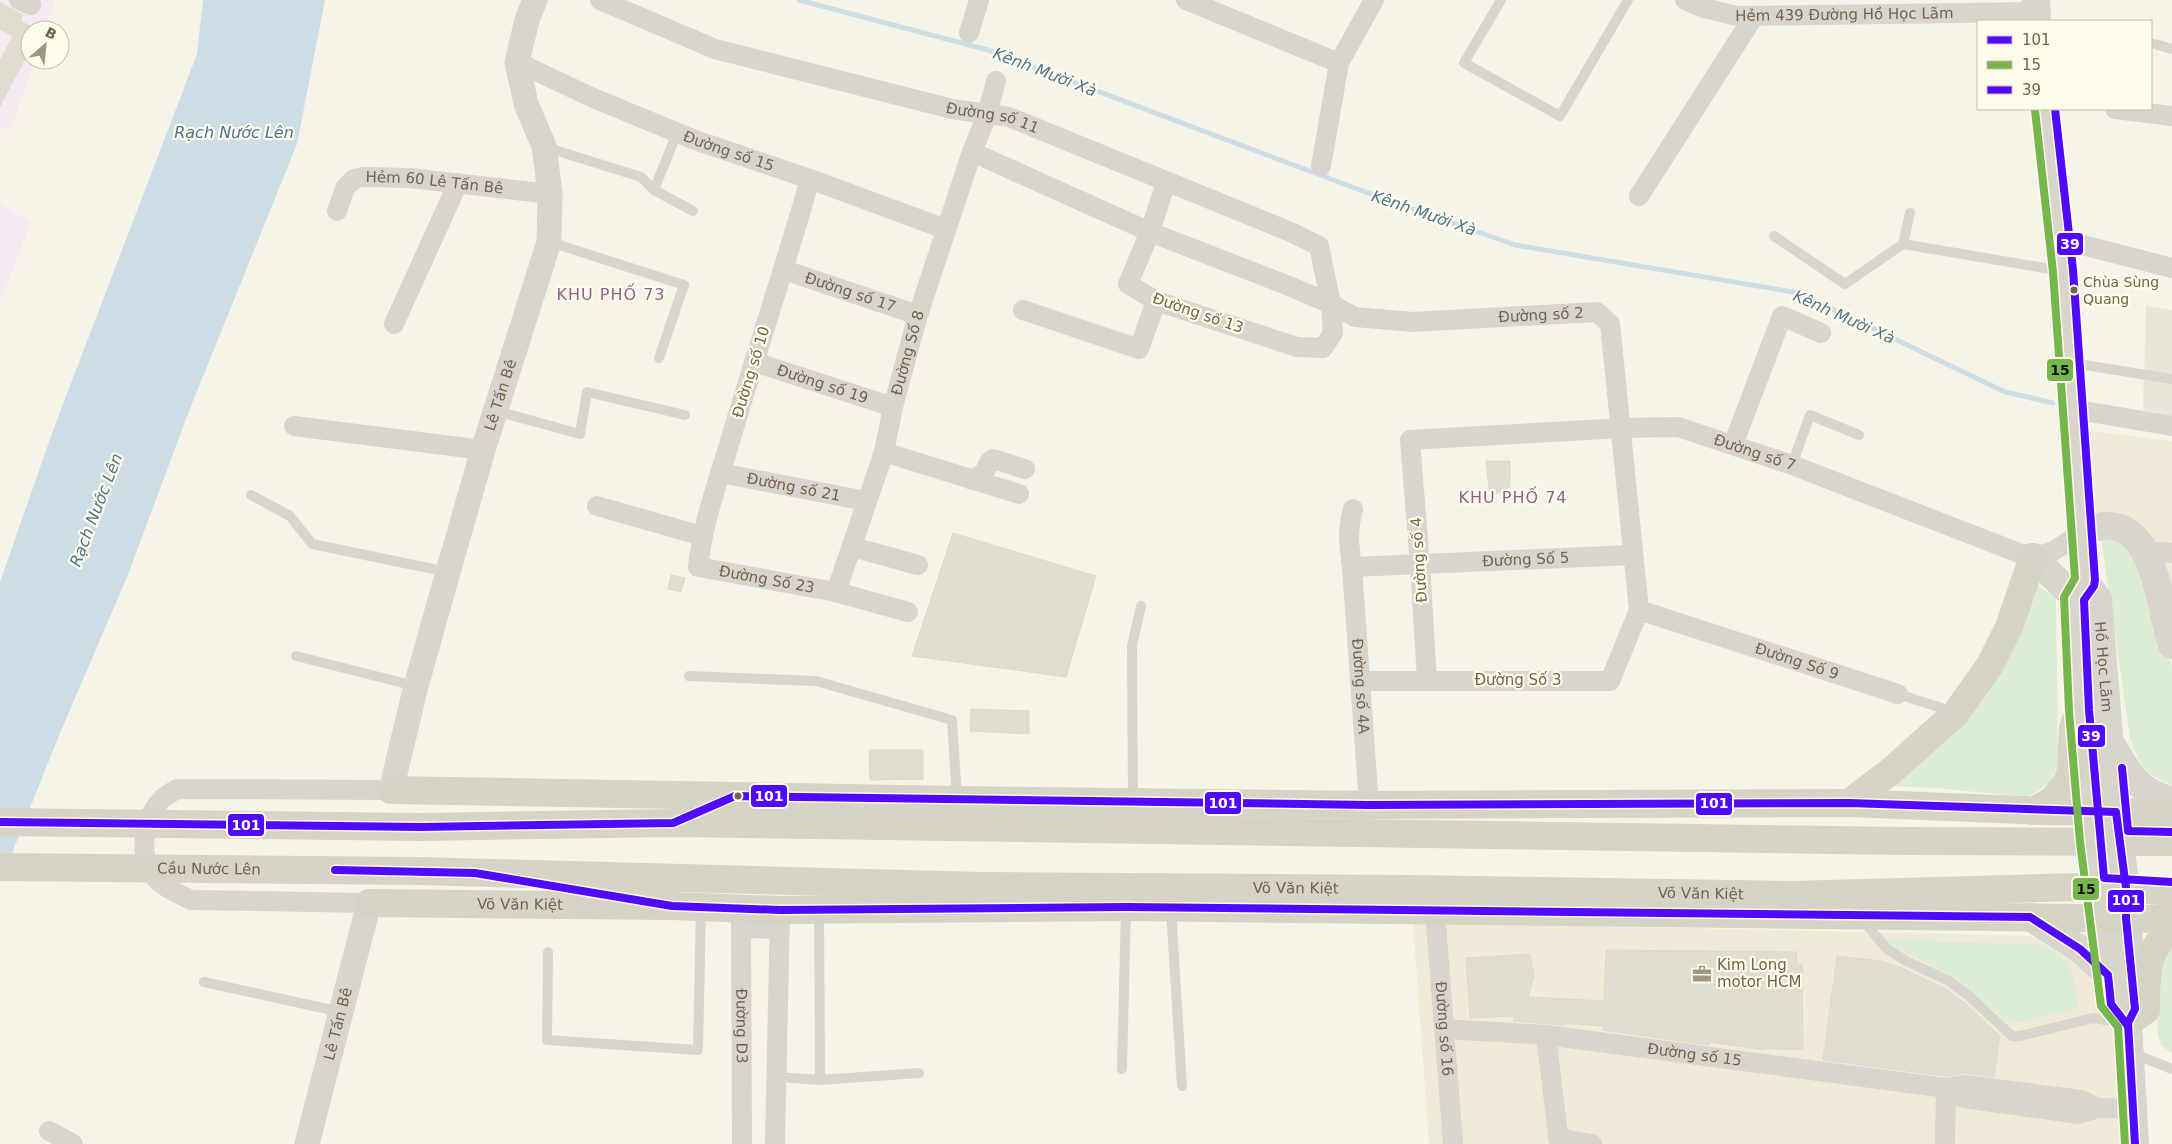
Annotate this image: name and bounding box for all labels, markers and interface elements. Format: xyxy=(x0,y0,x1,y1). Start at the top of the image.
street label: Hẻm 439 Đường Hồ Học Lãm xyxy=(1735,4,1954,25)
north arrow xyxy=(20,20,70,70)
legend xyxy=(1977,20,2152,110)
text: B xyxy=(43,24,59,43)
text: 101 xyxy=(2022,31,2051,49)
water label: Kênh Mười Xà xyxy=(991,44,1099,100)
text: 15 xyxy=(2022,56,2041,74)
text: 39 xyxy=(2022,81,2041,99)
street label: Đường số 11 xyxy=(944,99,1042,137)
water label: Rạch Nước Lên xyxy=(174,123,294,142)
street label: Đường số 15 xyxy=(681,127,777,175)
street label: Hẻm 60 Lê Tấn Bê xyxy=(365,168,504,198)
water label: Kênh Mười Xà xyxy=(1369,186,1479,240)
line badge: 39 xyxy=(2056,232,2084,256)
text: 39 xyxy=(2060,236,2080,252)
street label: Đường số 17 xyxy=(802,269,898,316)
place label: Chùa Sùng Quang xyxy=(2083,274,2159,307)
district label: KHU PHỐ 73 xyxy=(556,283,666,304)
marker: Chùa Sùng Quang xyxy=(2069,285,2079,295)
water label: Kênh Mười Xà xyxy=(1790,286,1898,348)
street label: Đường số 13 xyxy=(1150,289,1246,337)
street label: Đường số 2 xyxy=(1498,304,1584,326)
street label: Đường Số 8 xyxy=(888,308,928,397)
street label: Đường số 10 xyxy=(729,324,773,420)
street label: Lê Tấn Bê xyxy=(481,357,520,433)
line badge: 15 xyxy=(2046,358,2074,382)
street label: Đường số 19 xyxy=(775,361,870,407)
text: 15 xyxy=(2050,362,2070,378)
street label: Đường số 7 xyxy=(1711,431,1798,475)
water label: Rạch Nước Lên xyxy=(66,451,126,569)
street label: Đường số 21 xyxy=(745,469,842,505)
district label: KHU PHỐ 74 xyxy=(1458,486,1568,507)
street label: Đường số 4 xyxy=(1407,517,1431,603)
street label: Đường Số 5 xyxy=(1482,549,1570,570)
street label: Đường Số 23 xyxy=(718,562,816,597)
street label: Hồ Học Lãm xyxy=(2091,621,2116,713)
street label: Đường số 4A xyxy=(1348,638,1373,735)
street label: Đường Số 9 xyxy=(1753,639,1841,683)
street label: Đường Số 3 xyxy=(1474,671,1562,689)
line badge: 39 xyxy=(2077,724,2106,748)
text: 39 xyxy=(2081,728,2101,744)
line badge: 101 xyxy=(750,784,788,808)
text: 101 xyxy=(754,788,784,804)
unlabelled marker xyxy=(733,791,743,801)
line badge: 101 xyxy=(1204,791,1242,815)
line badge: 101 xyxy=(1695,792,1733,816)
text: 101 xyxy=(1208,795,1238,811)
text: 101 xyxy=(1699,795,1729,811)
line badge: 101 xyxy=(227,813,265,837)
text: 101 xyxy=(231,817,261,833)
street label: Cầu Nước Lên xyxy=(157,860,261,878)
line badge: 15 xyxy=(2072,877,2100,901)
street label: Võ Văn Kiệt xyxy=(1253,879,1339,898)
text: 15 xyxy=(2076,881,2096,897)
street label: Võ Văn Kiệt xyxy=(1658,884,1744,903)
line badge: 101 xyxy=(2107,889,2145,913)
text: 101 xyxy=(2111,892,2141,908)
street label: Võ Văn Kiệt xyxy=(477,895,563,914)
place label: Kim Long motor HCM xyxy=(1717,956,1801,991)
office icon: Kim Long motor HCM xyxy=(1691,963,1713,985)
street label: Đường số 16 xyxy=(1431,981,1457,1077)
street label: Lê Tấn Bê xyxy=(320,986,356,1062)
street label: Đường D3 xyxy=(732,988,751,1064)
street label: Đường số 15 xyxy=(1646,1040,1743,1070)

